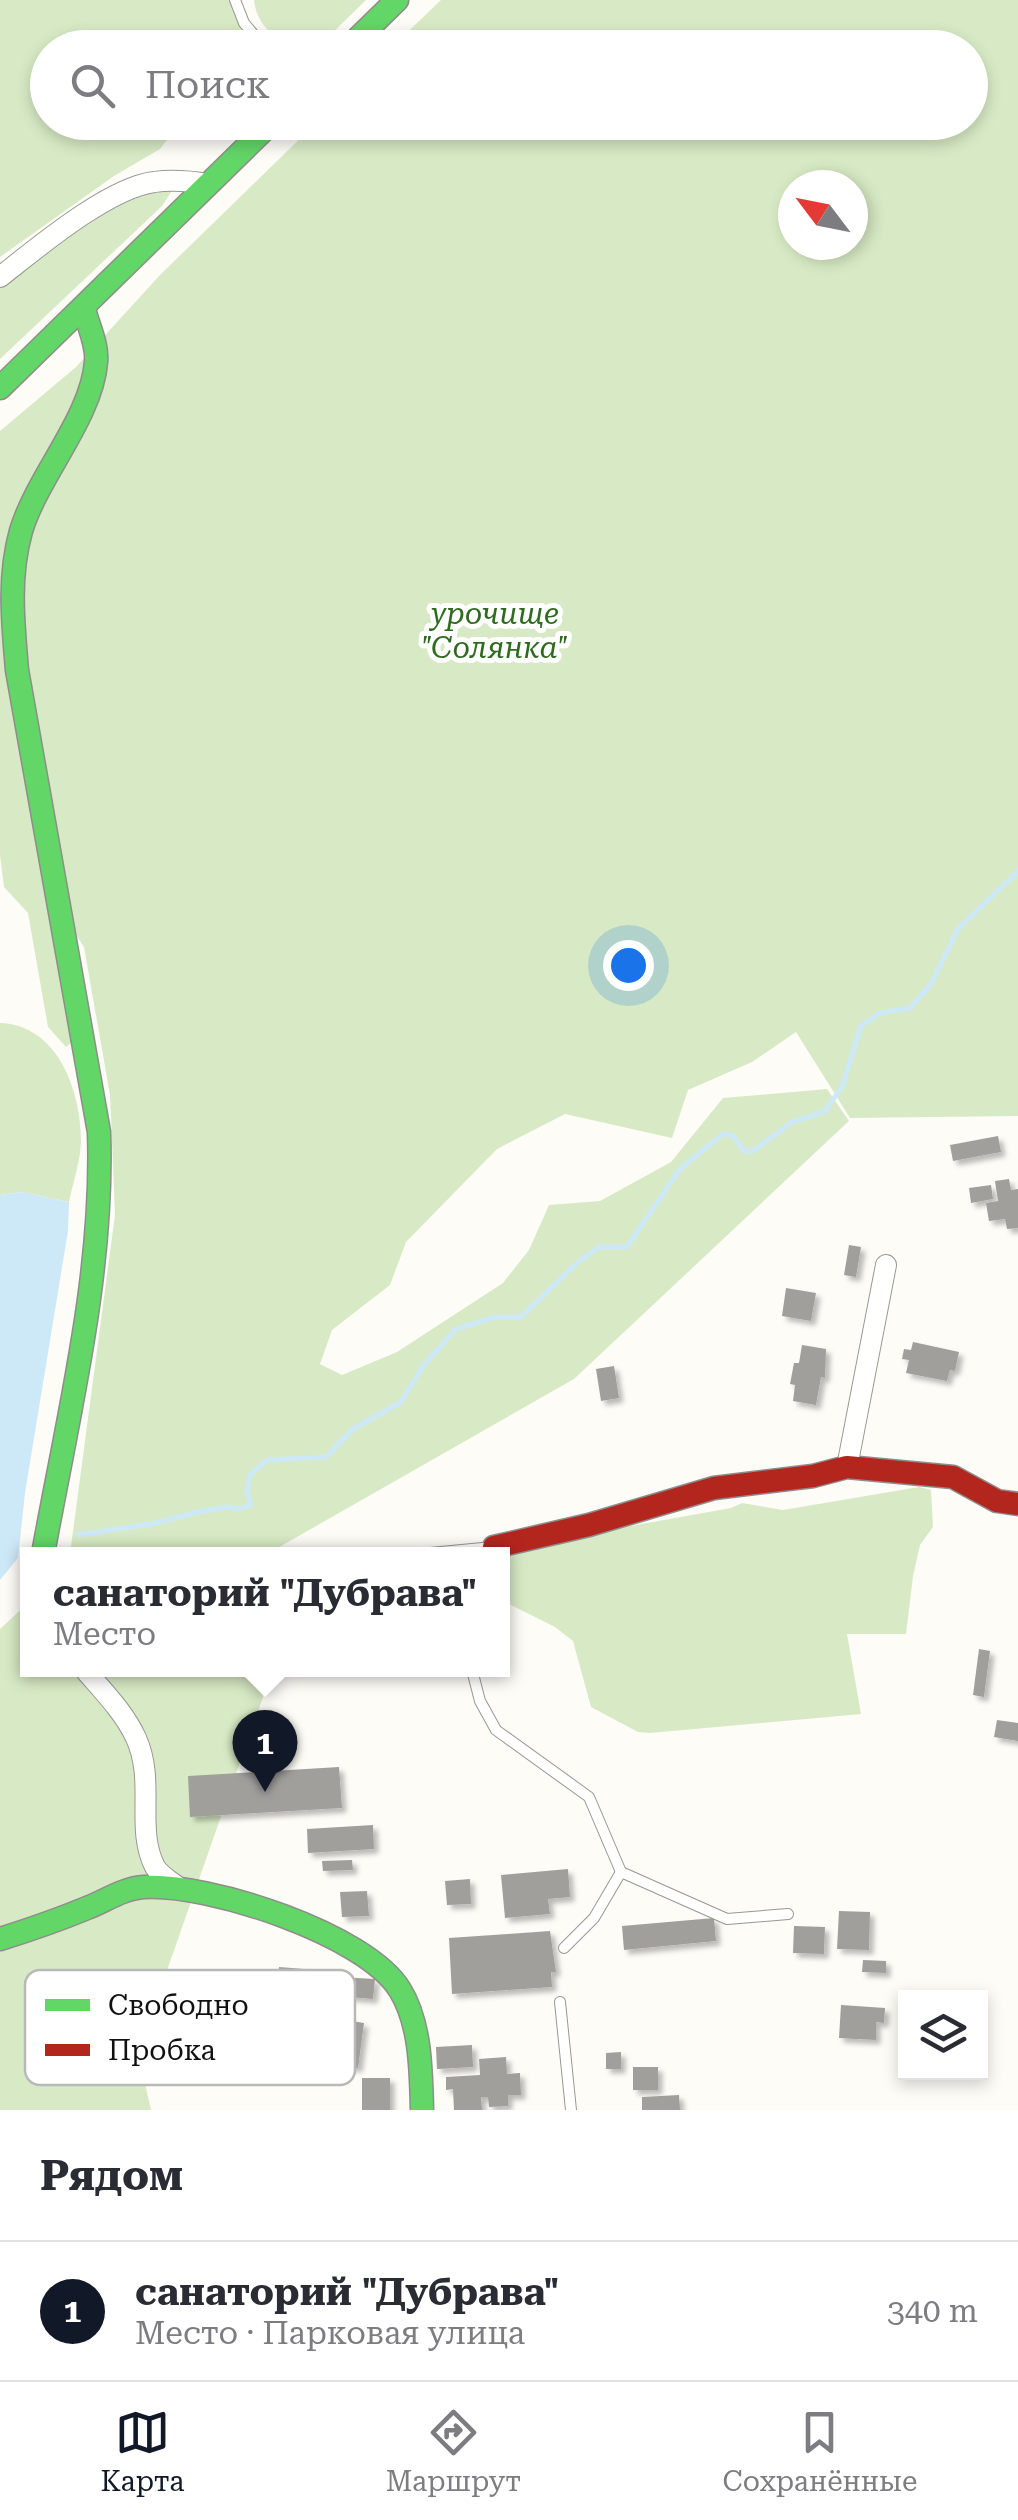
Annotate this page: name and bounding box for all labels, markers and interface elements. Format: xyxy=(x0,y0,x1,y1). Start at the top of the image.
search box xyxy=(30,30,988,140)
icon: search xyxy=(65,58,120,113)
text: Поиск xyxy=(145,63,270,107)
north arrow xyxy=(778,170,868,260)
park label: урочище "Солянка" xyxy=(421,596,569,665)
your location xyxy=(603,940,654,991)
popup xyxy=(20,1547,510,1677)
text: санаторий "Дубрава" xyxy=(53,1571,477,1615)
text: Место xyxy=(53,1615,156,1653)
pin: 1 xyxy=(232,1710,298,1792)
legend xyxy=(25,1970,355,2085)
text: Свободно xyxy=(108,1989,249,2022)
map controls xyxy=(898,1990,988,2080)
button: layers xyxy=(898,1990,988,2080)
text: Пробка xyxy=(108,2034,216,2067)
text: Рядом xyxy=(40,2151,183,2200)
text: санаторий "Дубрава" xyxy=(135,2270,559,2314)
text: 1 xyxy=(64,2292,81,2330)
text: 340 m xyxy=(887,2292,978,2330)
text: Место · Парковая улица xyxy=(135,2314,525,2352)
tab: Карта xyxy=(101,2405,184,2498)
tab: Маршрут xyxy=(386,2405,521,2498)
tab: Сохранённые xyxy=(722,2405,917,2498)

